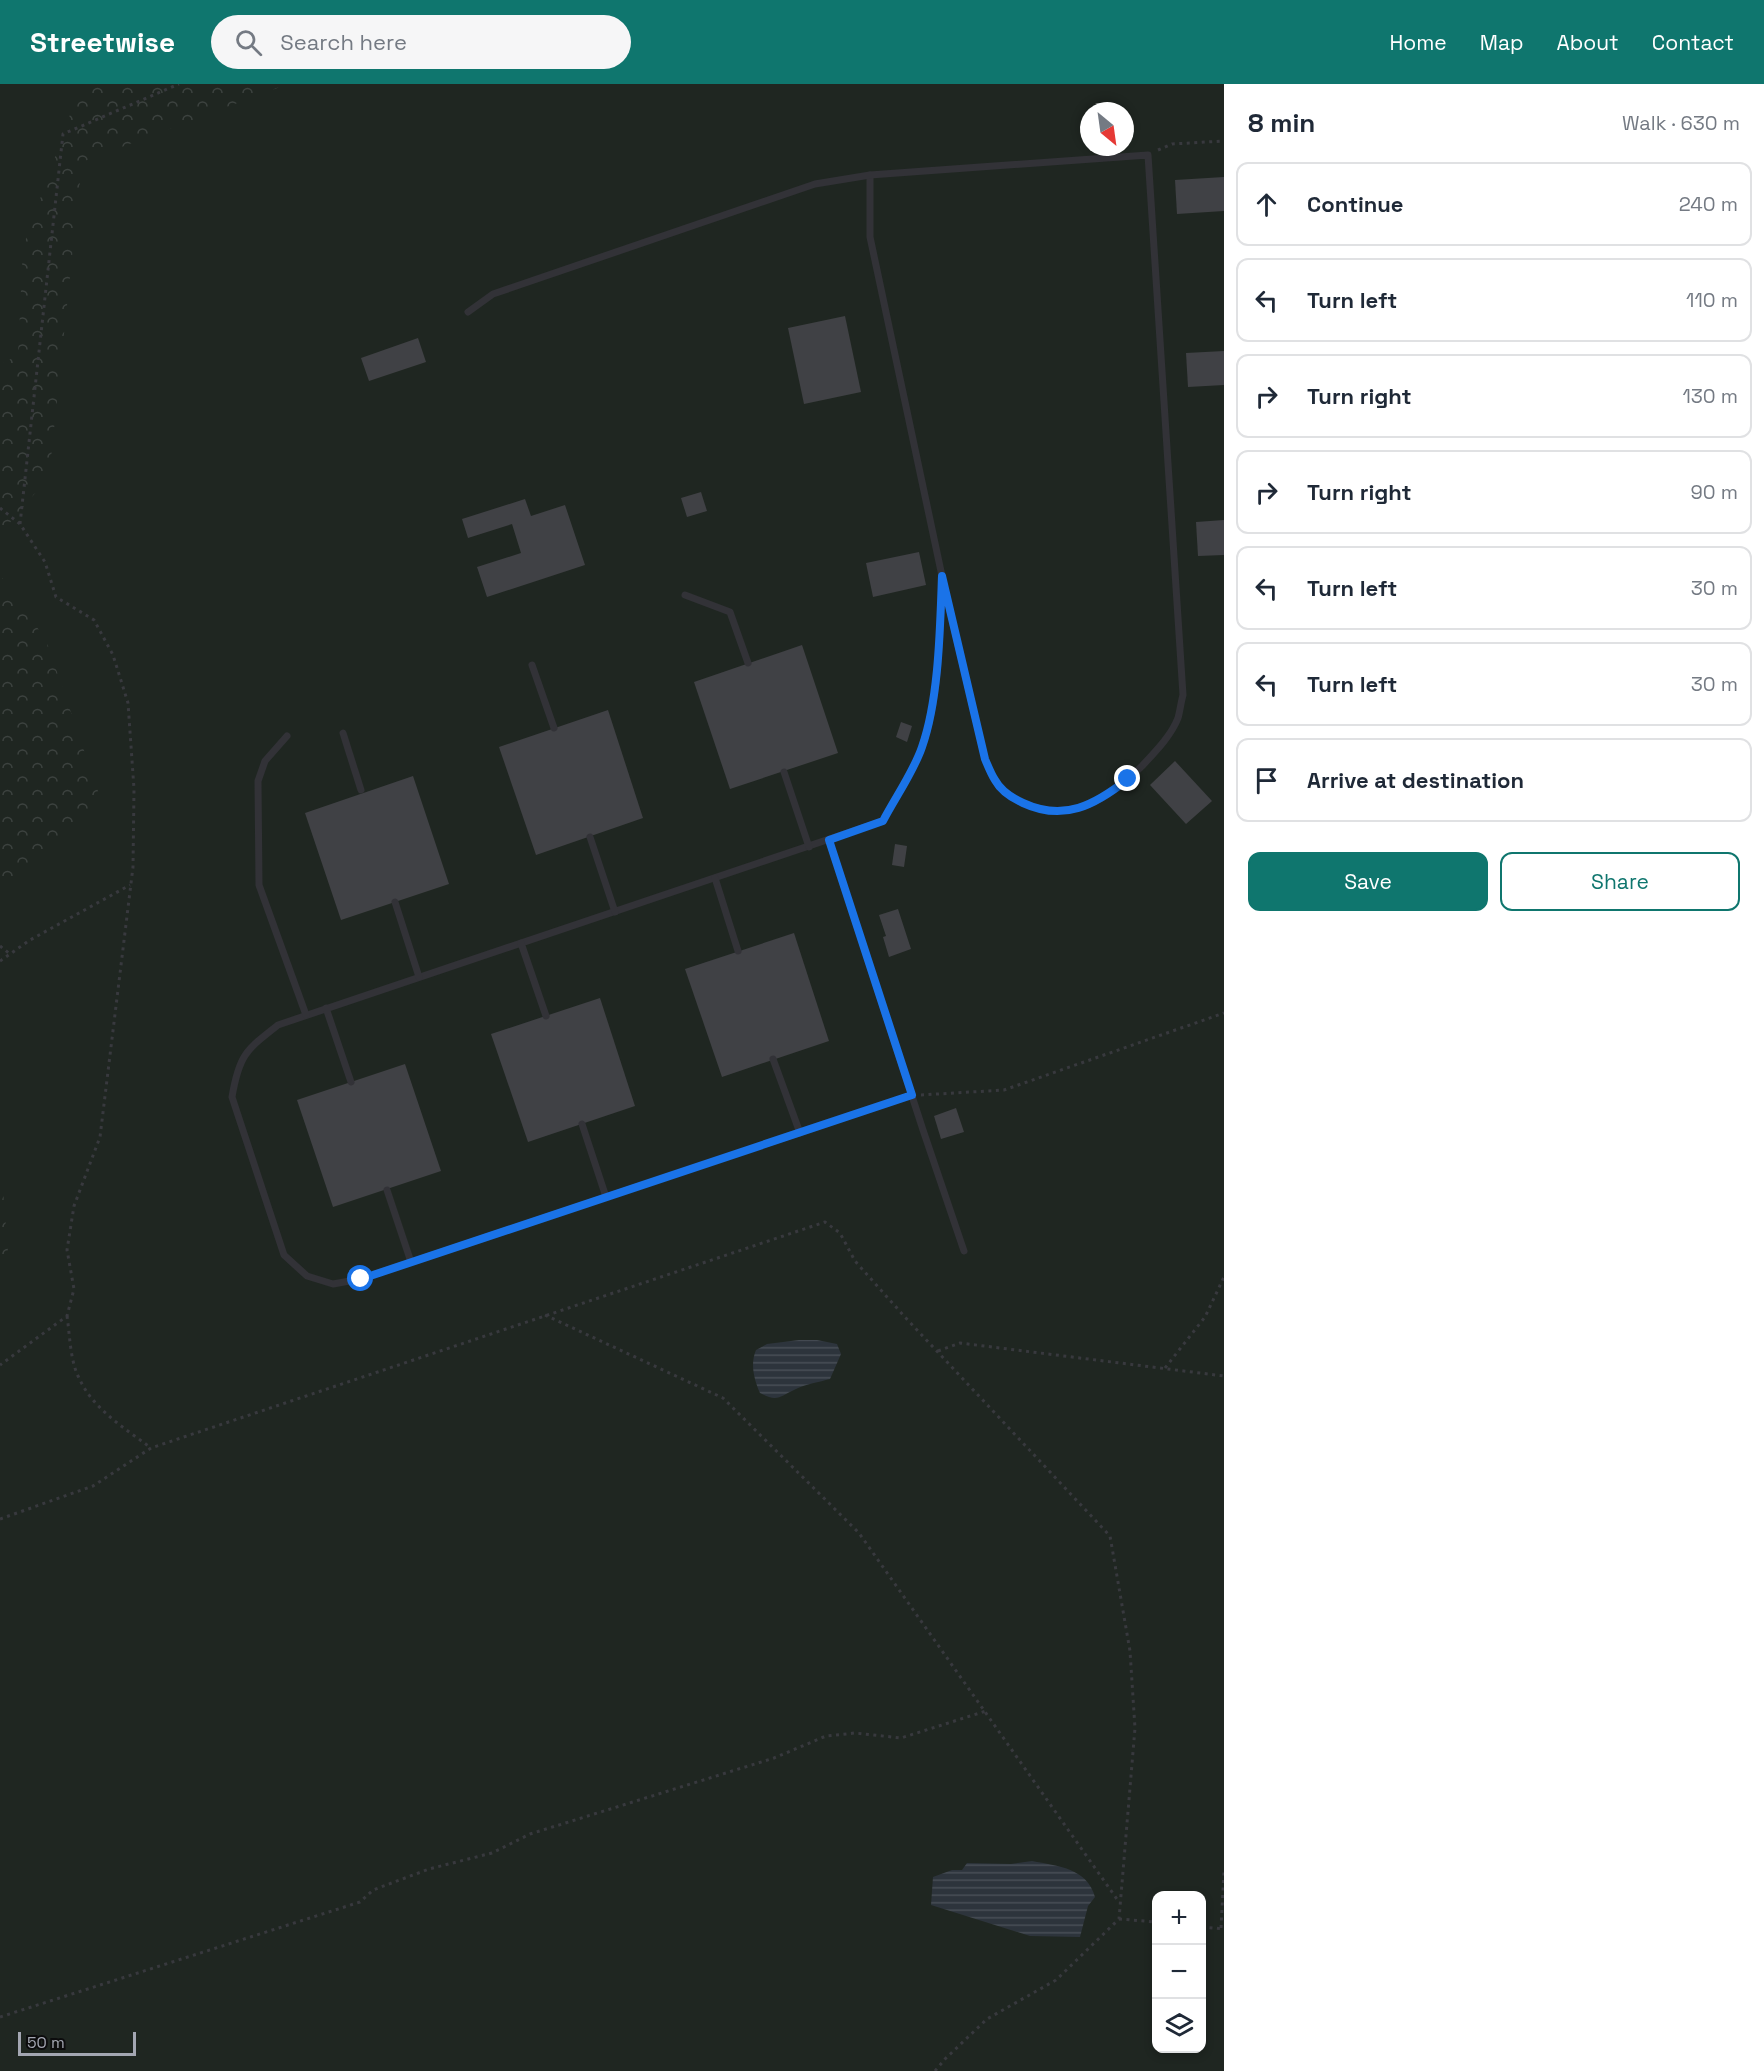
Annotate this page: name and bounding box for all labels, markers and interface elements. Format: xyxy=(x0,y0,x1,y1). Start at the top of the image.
search box xyxy=(211,15,631,69)
text: Streetwise xyxy=(30,24,175,60)
icon: search xyxy=(232,26,265,59)
text: Search here xyxy=(280,28,407,56)
text: Home xyxy=(1389,29,1447,56)
text: Map xyxy=(1480,29,1524,56)
text: About xyxy=(1557,29,1619,56)
text: Contact xyxy=(1652,29,1734,56)
north arrow xyxy=(1080,102,1134,156)
text: 8 min xyxy=(1248,106,1315,140)
text: Walk · 630 m xyxy=(1622,110,1740,136)
icon: ahead xyxy=(1250,188,1283,221)
text: Continue xyxy=(1307,190,1403,218)
text: 240 m xyxy=(1679,191,1738,217)
icon: left xyxy=(1250,284,1283,317)
text: Turn left xyxy=(1307,286,1397,314)
text: 110 m xyxy=(1686,287,1738,313)
icon: right xyxy=(1250,380,1283,413)
text: Turn right xyxy=(1307,382,1412,410)
text: 130 m xyxy=(1682,383,1738,409)
icon: right xyxy=(1250,476,1283,509)
text: Turn right xyxy=(1307,478,1412,506)
text: 90 m xyxy=(1691,479,1738,505)
icon: left xyxy=(1250,572,1283,605)
text: Turn left xyxy=(1307,574,1397,602)
text: 30 m xyxy=(1691,575,1738,601)
icon: left xyxy=(1250,668,1283,701)
text: Turn left xyxy=(1307,670,1397,698)
text: 30 m xyxy=(1691,671,1738,697)
icon: arrive xyxy=(1250,764,1283,797)
route end xyxy=(1114,765,1140,791)
text: Arrive at destination xyxy=(1307,766,1524,794)
button: Save xyxy=(1248,852,1488,911)
button: Share xyxy=(1500,852,1740,911)
route start xyxy=(347,1265,373,1291)
map controls xyxy=(1152,1891,1206,2053)
button: + xyxy=(1152,1891,1206,1945)
button: − xyxy=(1152,1945,1206,1999)
button: layers xyxy=(1152,1999,1206,2053)
scale bar xyxy=(18,2029,136,2056)
text: 50 m xyxy=(27,2032,65,2053)

